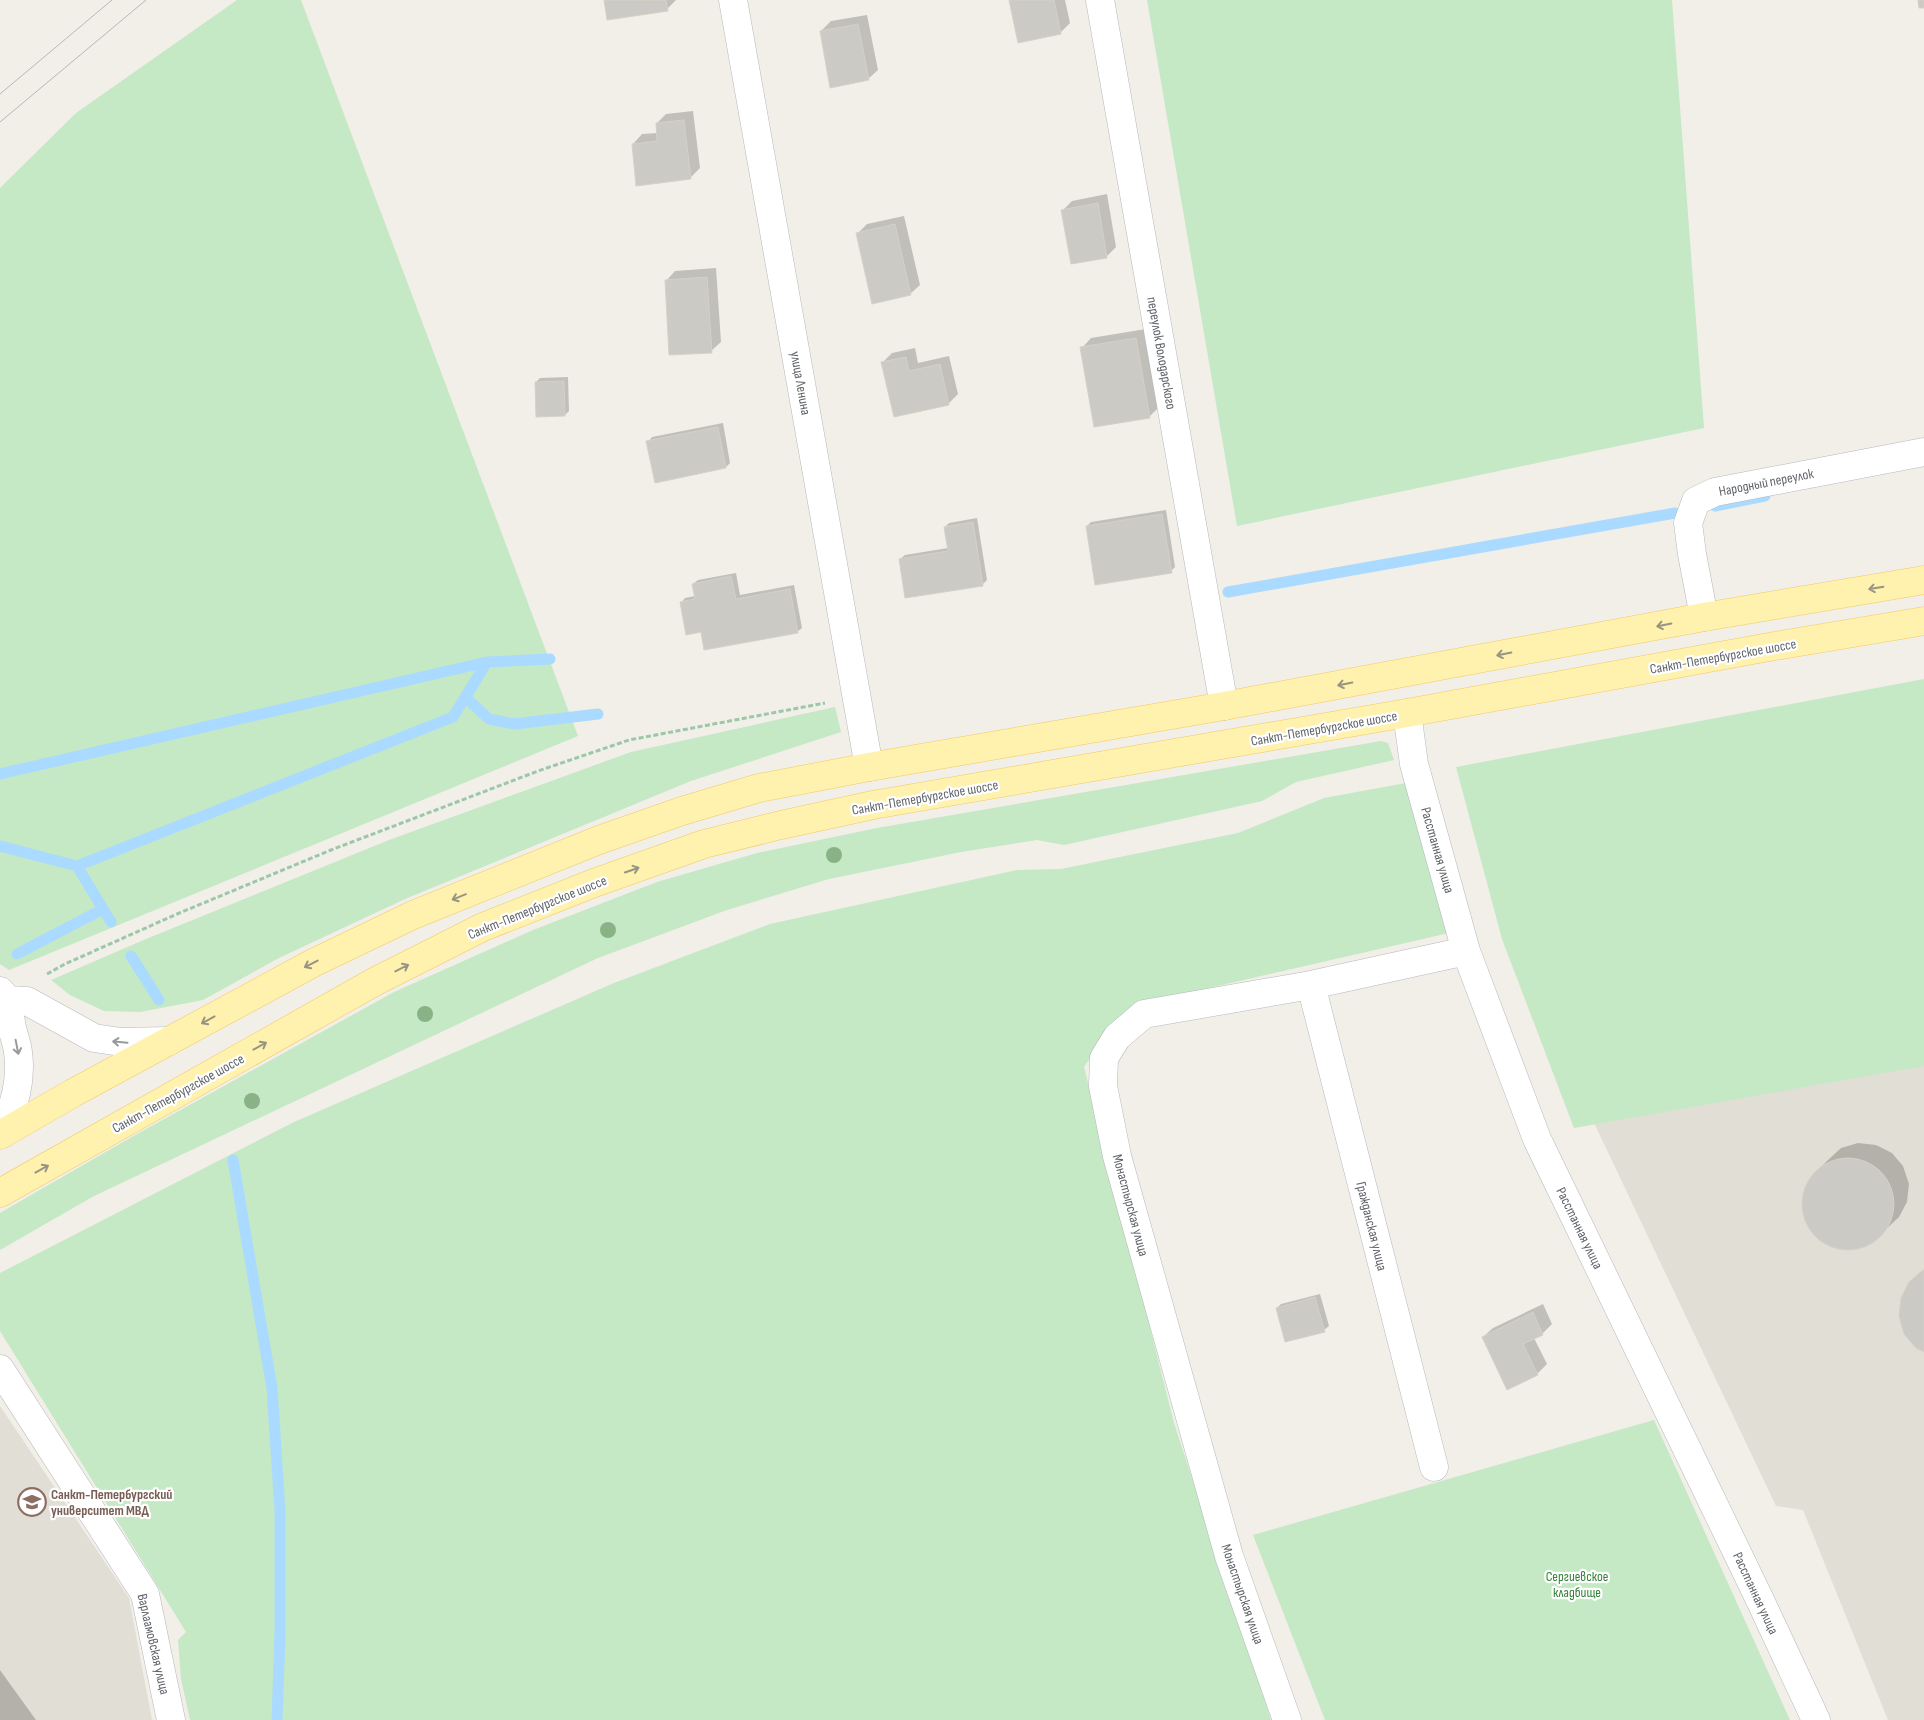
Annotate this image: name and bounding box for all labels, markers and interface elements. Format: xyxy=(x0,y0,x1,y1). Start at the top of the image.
street label: переулок Володарского xyxy=(1143,296,1180,411)
street label: улица Ленина xyxy=(787,350,814,416)
street label: Народный переулок xyxy=(1717,465,1816,500)
one-way arrow xyxy=(1868,583,1884,593)
one-way arrow xyxy=(1657,620,1673,630)
street label: Санкт-Петербургское шоссе xyxy=(1649,635,1798,678)
one-way arrow xyxy=(1497,650,1513,660)
one-way arrow xyxy=(1337,680,1353,690)
street label: Санкт-Петербургское шоссе xyxy=(1250,707,1399,750)
street label: Санкт-Петербургское шоссе xyxy=(851,776,1000,819)
street label: Расстанная улица xyxy=(1417,805,1458,895)
one-way arrow xyxy=(624,865,639,874)
street label: Санкт-Петербургское шоссе xyxy=(465,872,609,943)
one-way arrow xyxy=(452,892,467,902)
one-way arrow xyxy=(304,959,319,969)
one-way arrow xyxy=(394,963,409,972)
one-way arrow xyxy=(201,1015,216,1025)
one-way arrow xyxy=(113,1037,129,1046)
one-way arrow xyxy=(13,1039,22,1055)
one-way arrow xyxy=(252,1041,267,1051)
street label: Санкт-Петербургское шоссе xyxy=(109,1050,247,1137)
street label: Монастырская улица xyxy=(1109,1152,1152,1258)
one-way arrow xyxy=(35,1164,49,1174)
street label: Гражданская улица xyxy=(1352,1180,1391,1272)
street label: Расстанная улица xyxy=(1552,1185,1607,1272)
place label: Санкт-Петербургский университет МВД xyxy=(51,1486,172,1519)
school or university icon: Санкт-Петербургский университет МВД xyxy=(17,1487,47,1517)
street label: Монастырская улица xyxy=(1217,1542,1268,1647)
street label: Расстанная улица xyxy=(1729,1549,1782,1637)
park label: Сергиевское кладбище xyxy=(1546,1568,1608,1601)
street label: Варлаамовская улица xyxy=(134,1592,173,1696)

